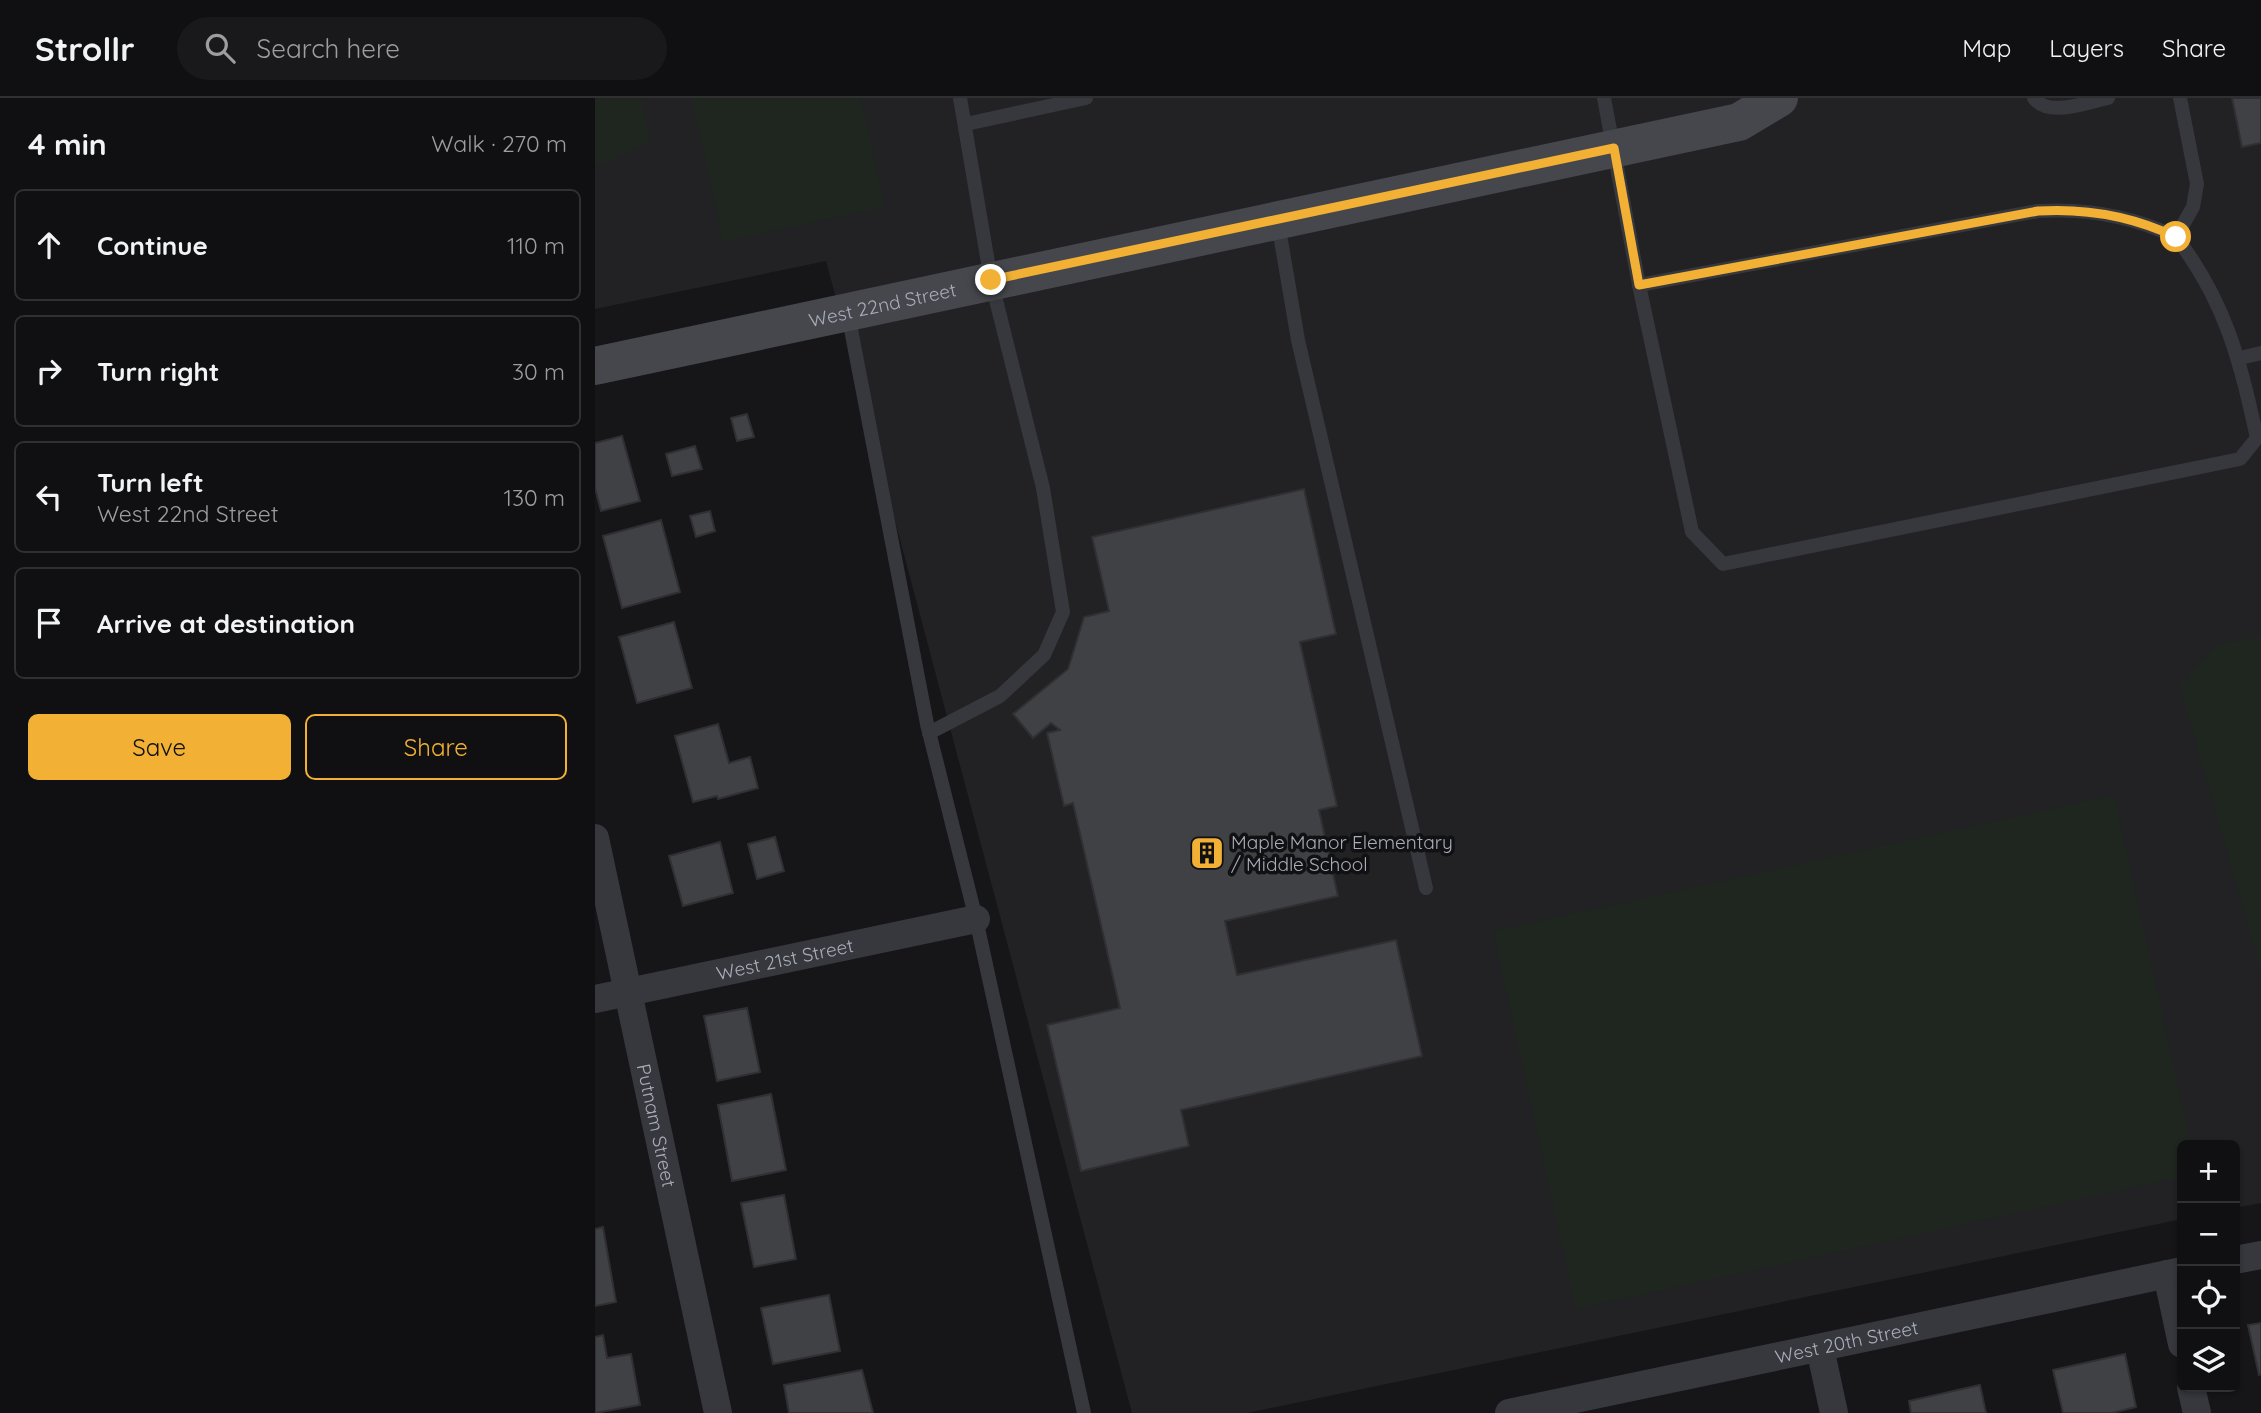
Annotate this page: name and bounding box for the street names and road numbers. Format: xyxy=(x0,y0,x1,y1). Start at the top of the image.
street label: West 22nd Street xyxy=(807,277,958,332)
street label: West 21st Street xyxy=(714,933,856,985)
street label: Putnam Street xyxy=(632,1062,681,1189)
street label: West 20th Street xyxy=(1773,1315,1920,1369)

